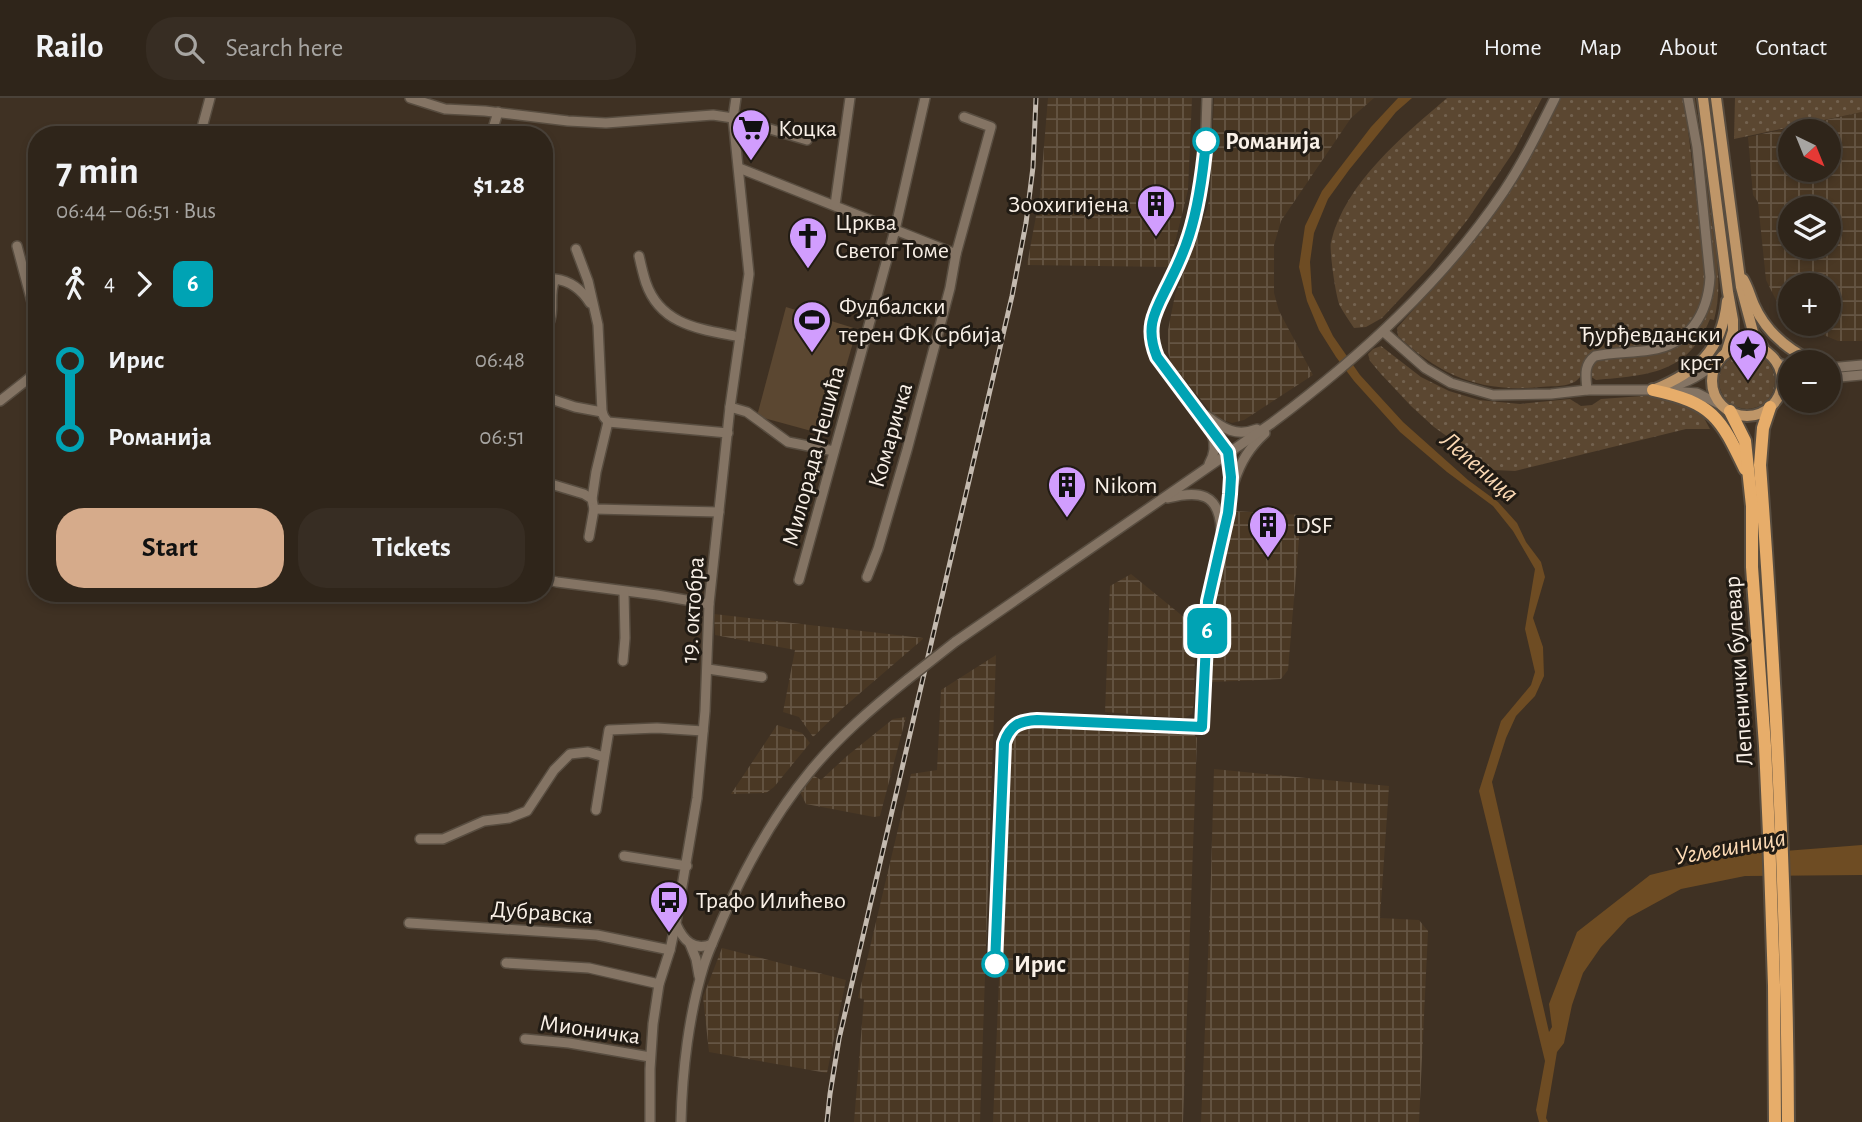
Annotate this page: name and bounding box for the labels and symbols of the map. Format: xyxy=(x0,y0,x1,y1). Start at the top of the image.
supermarket icon: Коцка xyxy=(730,107,772,162)
place label: Коцка xyxy=(778,117,837,141)
north arrow xyxy=(1778,119,1841,182)
marker: Романија xyxy=(1193,128,1219,154)
place label: Романија xyxy=(1225,130,1321,154)
building icon: Зоохигијена xyxy=(1135,183,1177,238)
place label: Зоохигијена xyxy=(1008,193,1129,217)
place label: Црква Светог Томе xyxy=(835,211,949,263)
church icon: Црква Светог Томе xyxy=(787,215,829,270)
place label: Фудбалски терен ФК Србија xyxy=(838,295,1002,347)
sports icon: Фудбалски терен ФК Србија xyxy=(791,299,833,354)
place label: Ђурђевдански крст xyxy=(1580,323,1721,375)
place icon: Ђурђевдански крст xyxy=(1727,327,1769,382)
street label: Милорада Нешића xyxy=(778,363,850,549)
street label: Комаричка xyxy=(865,380,917,490)
water label: Лепеница xyxy=(1435,426,1523,507)
building icon: Nikom xyxy=(1046,464,1088,519)
place label: Nikom xyxy=(1094,474,1158,498)
building icon: DSF xyxy=(1247,504,1289,559)
place label: DSF xyxy=(1295,514,1333,538)
street label: 19. октобра xyxy=(677,556,709,664)
street label: Лепенички булевар xyxy=(1720,575,1758,767)
line badge: 6 xyxy=(1184,608,1230,654)
water label: Угљешница xyxy=(1673,824,1788,870)
bus stop icon: Трафо Илићево xyxy=(648,879,690,934)
place label: Трафо Илићево xyxy=(696,889,846,913)
street label: Дубравска xyxy=(490,897,594,929)
marker: Ирис xyxy=(982,951,1008,977)
place label: Ирис xyxy=(1014,953,1066,977)
street label: Мионичка xyxy=(538,1011,642,1049)

